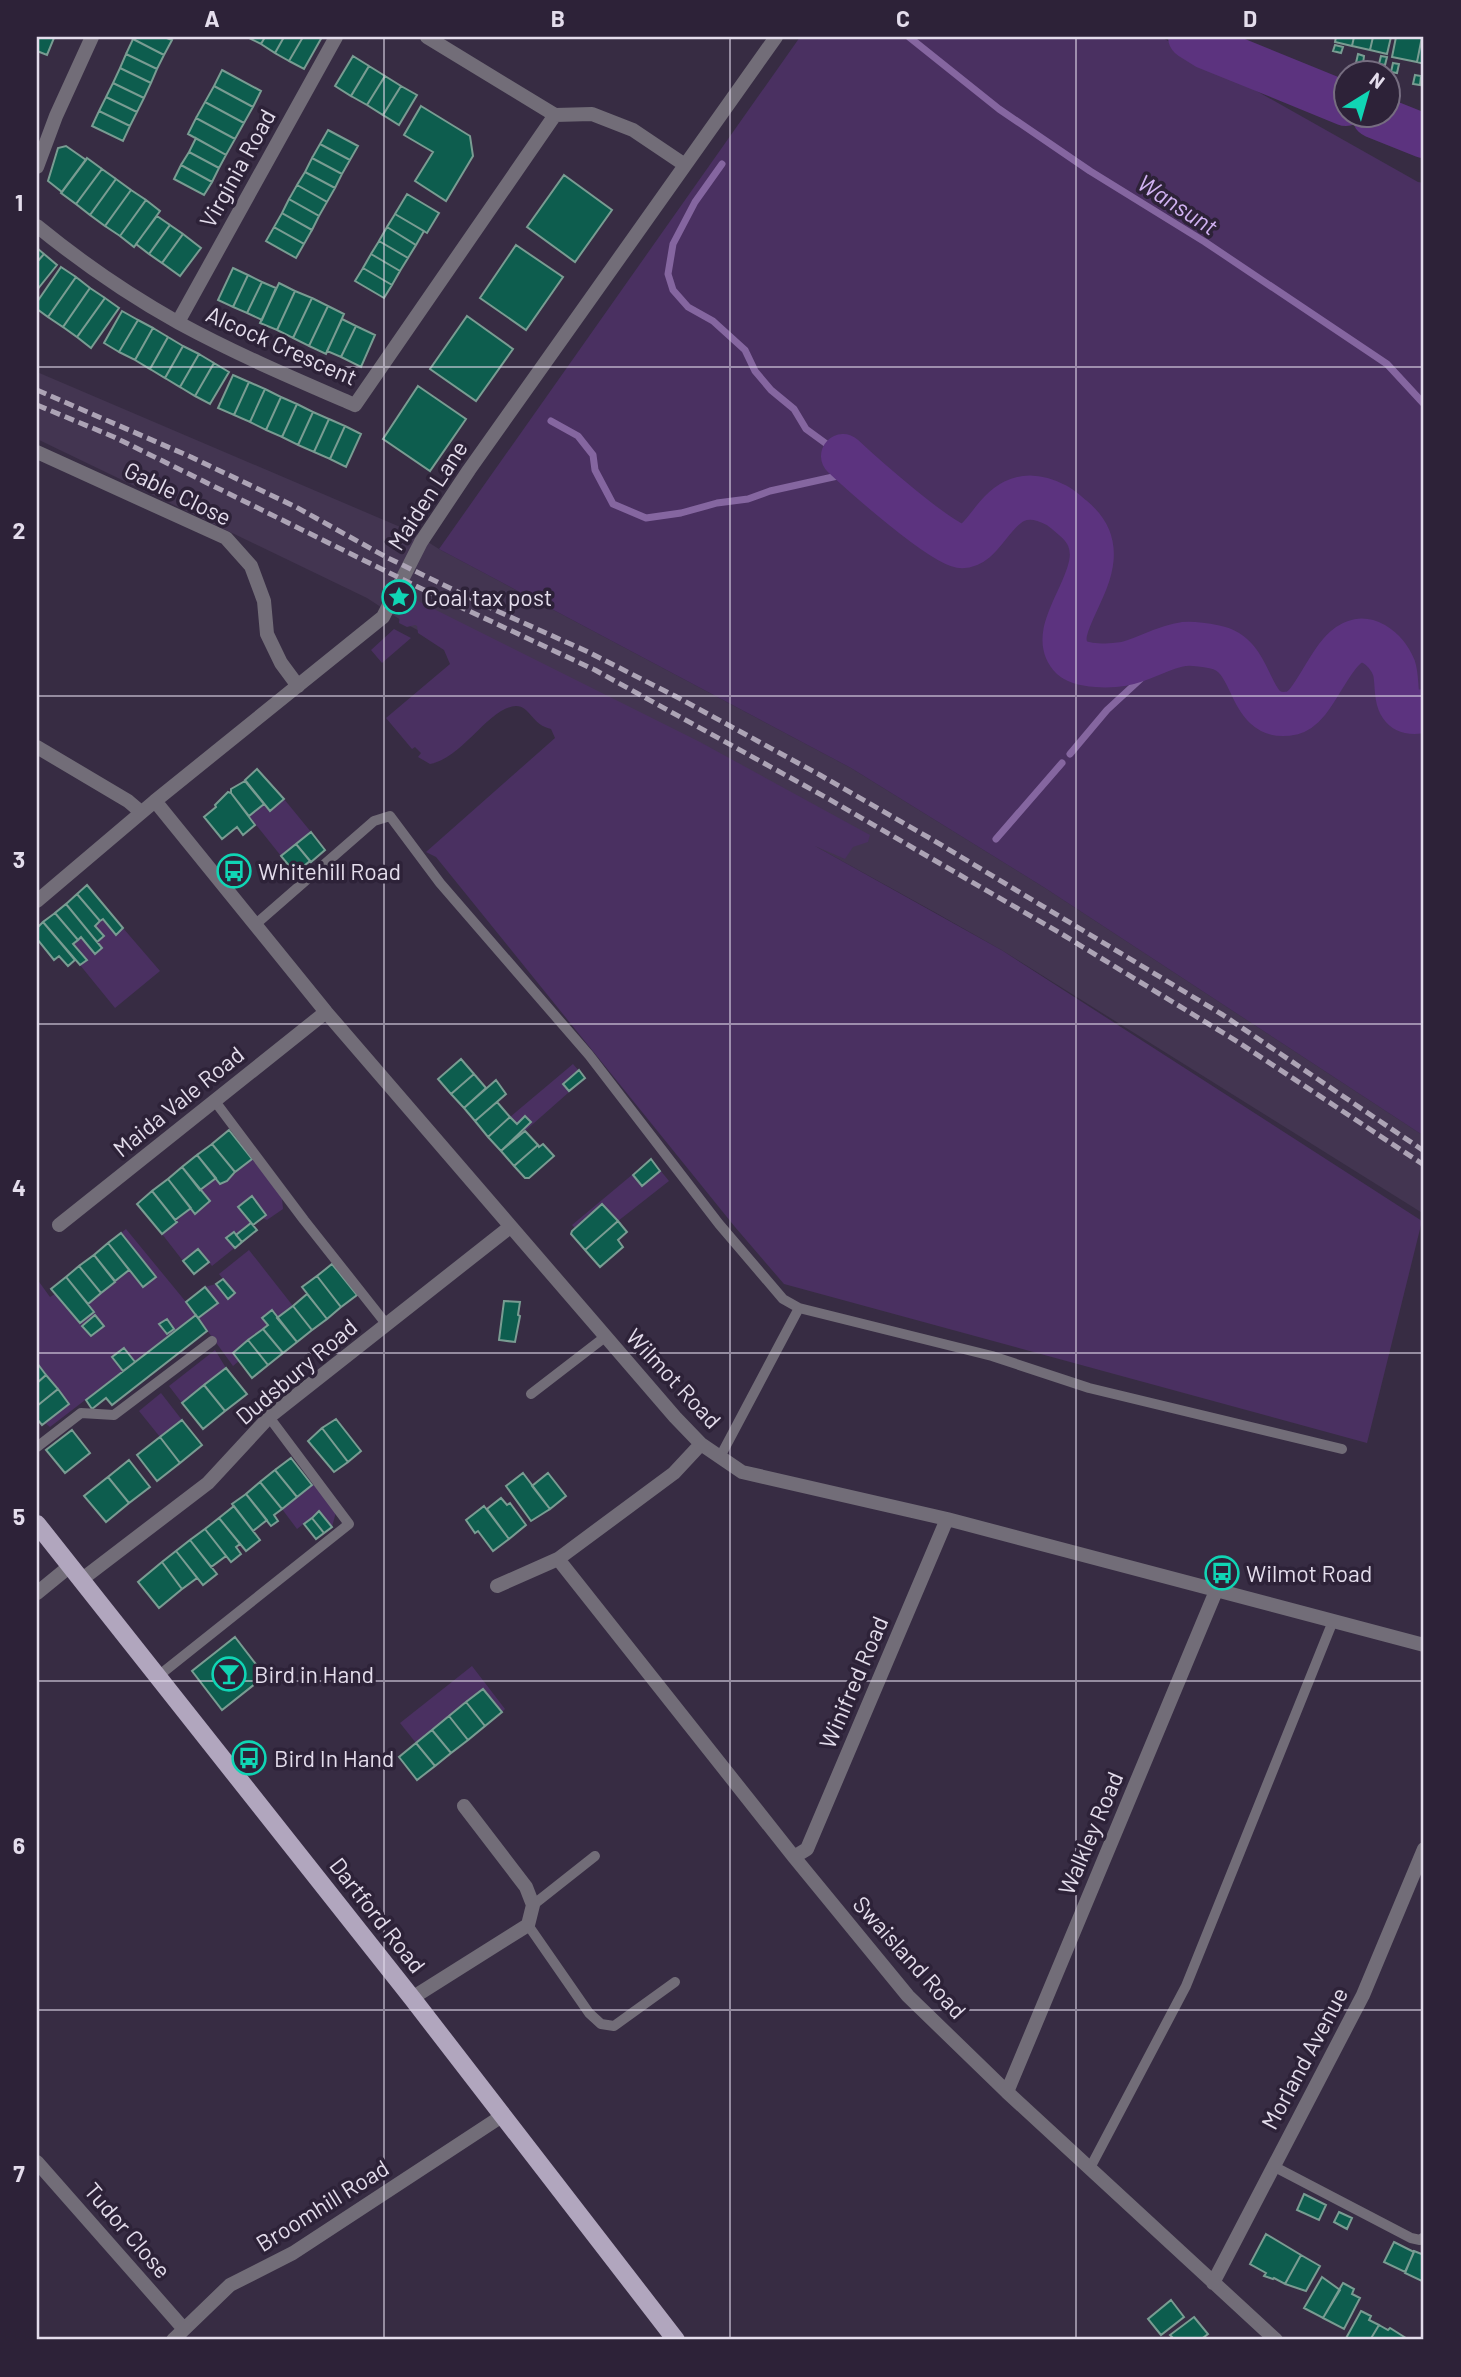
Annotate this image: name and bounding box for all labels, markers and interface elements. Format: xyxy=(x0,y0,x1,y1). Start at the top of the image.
text: A xyxy=(204,4,220,32)
text: B xyxy=(551,4,565,32)
text: C xyxy=(896,4,910,32)
text: D xyxy=(1243,4,1257,32)
north arrow xyxy=(1332,60,1402,130)
text: N xyxy=(1366,67,1390,93)
street label: Virginia Road xyxy=(193,104,281,232)
water label: Wansunt xyxy=(1133,167,1224,241)
text: 1 xyxy=(15,188,23,216)
street label: Alcock Crescent xyxy=(202,299,362,391)
street label: Maiden Lane xyxy=(381,435,473,555)
street label: Gable Close xyxy=(120,455,236,531)
text: 2 xyxy=(13,516,25,544)
place icon: Coal tax post xyxy=(380,578,418,616)
place label: Coal tax post xyxy=(424,583,552,611)
text: 3 xyxy=(13,845,25,873)
bus stop icon: Whitehill Road xyxy=(215,852,253,890)
place label: Whitehill Road xyxy=(258,857,401,885)
street label: Maida Vale Road xyxy=(107,1040,249,1162)
text: 4 xyxy=(12,1173,26,1201)
street label: Dudsbury Road xyxy=(230,1312,362,1430)
street label: Wilmot Road xyxy=(621,1322,727,1434)
text: 5 xyxy=(13,1502,25,1530)
bus stop icon: Wilmot Road xyxy=(1203,1554,1241,1592)
place label: Wilmot Road xyxy=(1246,1559,1372,1587)
street label: Winifred Road xyxy=(813,1612,893,1752)
bar icon: Bird in Hand xyxy=(210,1655,248,1693)
place label: Bird in Hand xyxy=(254,1660,374,1688)
bus stop icon: Bird In Hand xyxy=(230,1739,268,1777)
place label: Bird In Hand xyxy=(274,1744,394,1772)
street label: Walkley Road xyxy=(1052,1767,1128,1899)
text: 6 xyxy=(13,1831,25,1859)
street label: Dartford Road xyxy=(324,1852,432,1978)
street label: Swaisland Road xyxy=(847,1890,973,2024)
street label: Morland Avenue xyxy=(1255,1982,1353,2134)
street label: Broomhill Road xyxy=(251,2153,393,2257)
text: 7 xyxy=(13,2159,25,2187)
street label: Tudor Close xyxy=(79,2176,177,2284)

